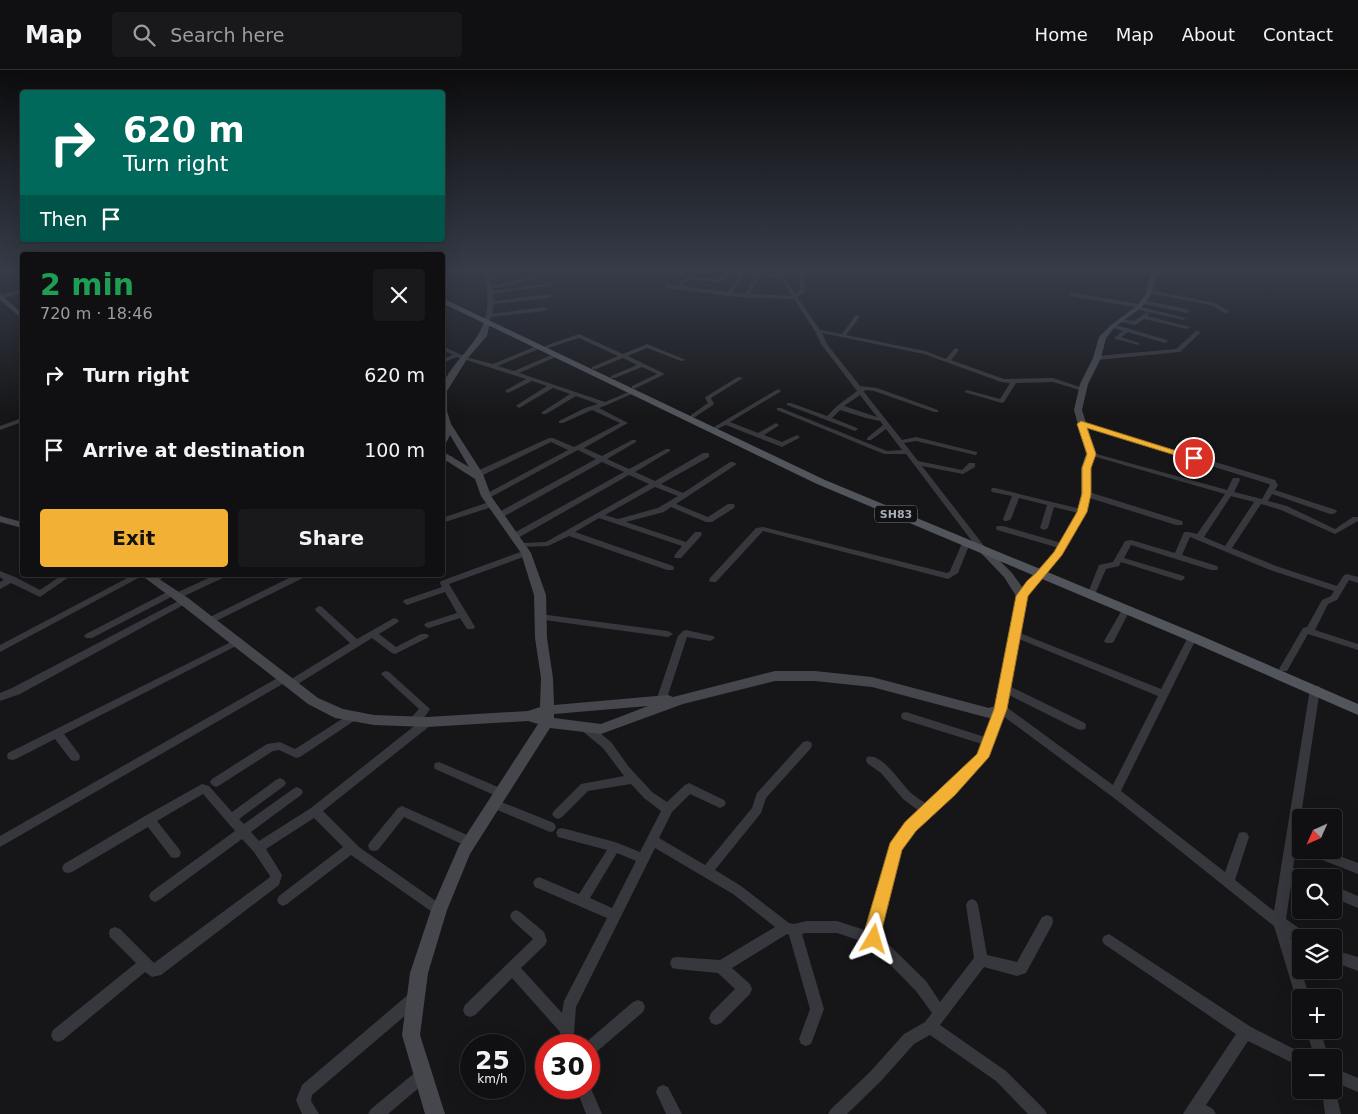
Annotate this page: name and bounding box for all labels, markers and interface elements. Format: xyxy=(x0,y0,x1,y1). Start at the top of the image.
search box xyxy=(112,12,462,57)
text: Map xyxy=(25,21,82,49)
icon: search xyxy=(130,21,158,49)
text: Search here xyxy=(170,24,284,46)
text: Home xyxy=(1035,24,1088,45)
text: Map xyxy=(1116,24,1154,45)
text: About xyxy=(1182,24,1235,45)
text: Contact xyxy=(1263,24,1333,45)
icon: right xyxy=(40,110,105,175)
text: 620 m xyxy=(123,110,245,150)
text: Turn right xyxy=(123,151,228,176)
icon: arrive xyxy=(97,205,125,233)
text: Then xyxy=(40,208,87,230)
text: 2 min xyxy=(40,267,134,302)
button: close xyxy=(373,269,425,321)
text: 720 m · 18:46 xyxy=(40,304,153,323)
icon: right xyxy=(40,361,68,389)
text: Turn right xyxy=(83,364,189,386)
text: 620 m xyxy=(364,364,425,386)
icon: arrive xyxy=(40,436,68,464)
pin xyxy=(1173,437,1215,479)
text: Arrive at destination xyxy=(83,439,305,461)
text: 100 m xyxy=(364,439,425,461)
icon: arrive xyxy=(1180,444,1208,472)
road number: SH83 xyxy=(875,506,917,522)
button: Exit xyxy=(40,509,228,567)
button: Share xyxy=(238,509,425,567)
north arrow xyxy=(1292,809,1342,859)
map controls xyxy=(1292,809,1342,1099)
button: search xyxy=(1292,869,1342,919)
position arrow xyxy=(847,912,899,964)
button: layers xyxy=(1292,929,1342,979)
button: + xyxy=(1292,989,1342,1039)
speed limit sign: 30 xyxy=(535,1034,600,1099)
text: 25 xyxy=(475,1046,510,1075)
button: − xyxy=(1292,1049,1342,1099)
text: km/h xyxy=(477,1072,508,1086)

